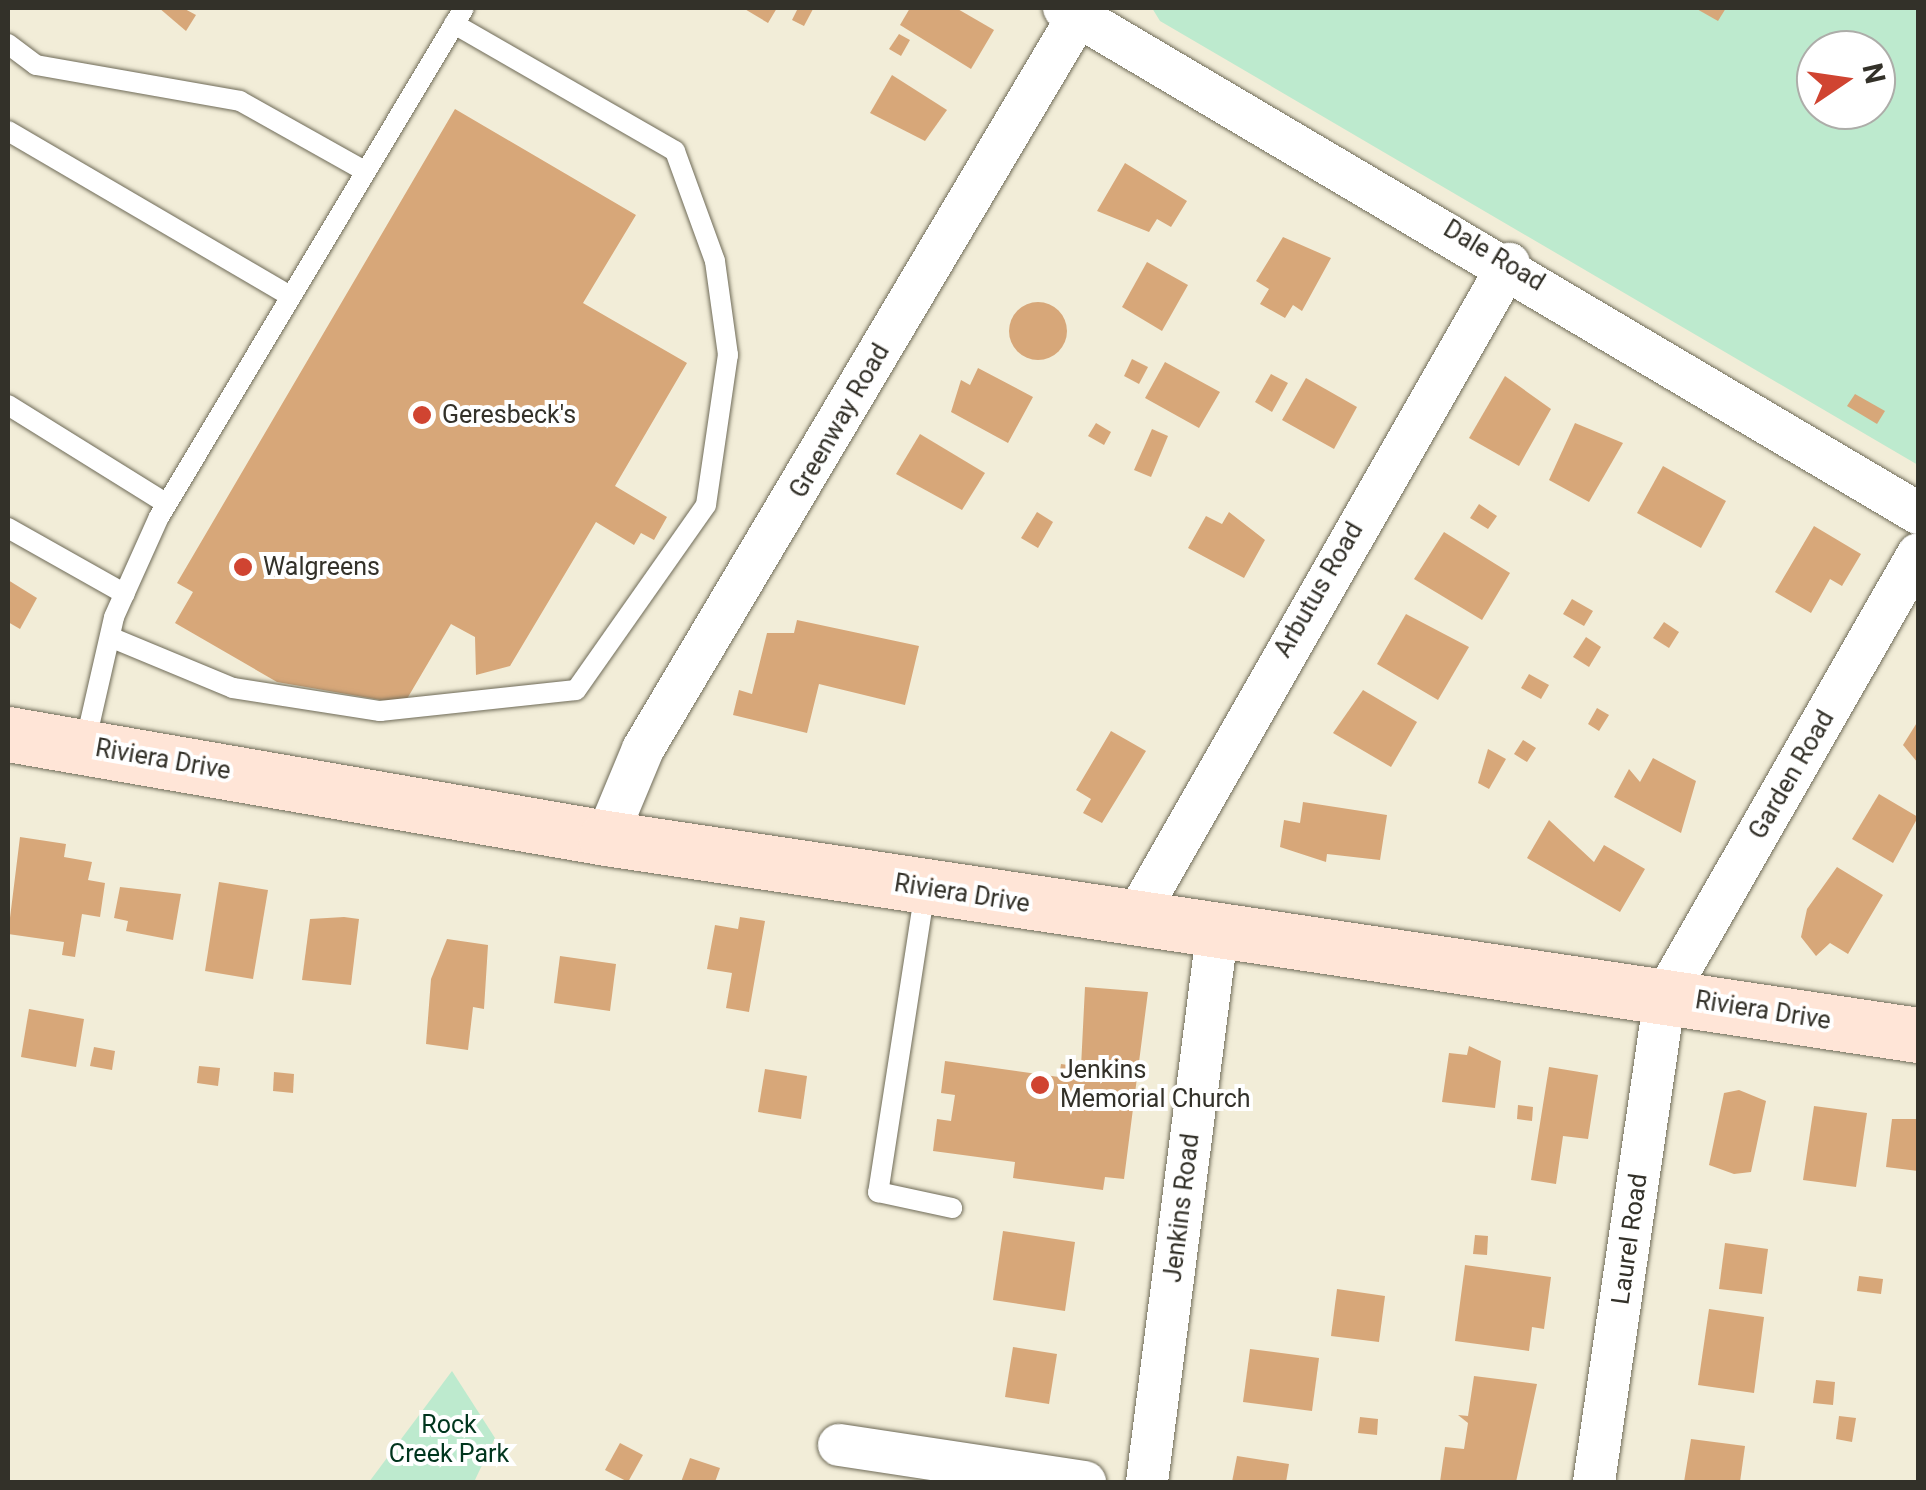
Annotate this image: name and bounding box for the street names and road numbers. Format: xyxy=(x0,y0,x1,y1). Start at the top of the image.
street label: Dale Road xyxy=(1438,214,1550,298)
street label: Greenway Road xyxy=(784,339,896,503)
street label: Arbutus Road xyxy=(1268,517,1370,663)
street label: Garden Road xyxy=(1743,705,1841,845)
street label: Riviera Drive xyxy=(93,733,233,787)
street label: Riviera Drive xyxy=(892,868,1032,920)
street label: Riviera Drive xyxy=(1693,985,1833,1037)
street label: Jenkins Road xyxy=(1158,1132,1206,1284)
street label: Laurel Road xyxy=(1606,1172,1654,1306)

